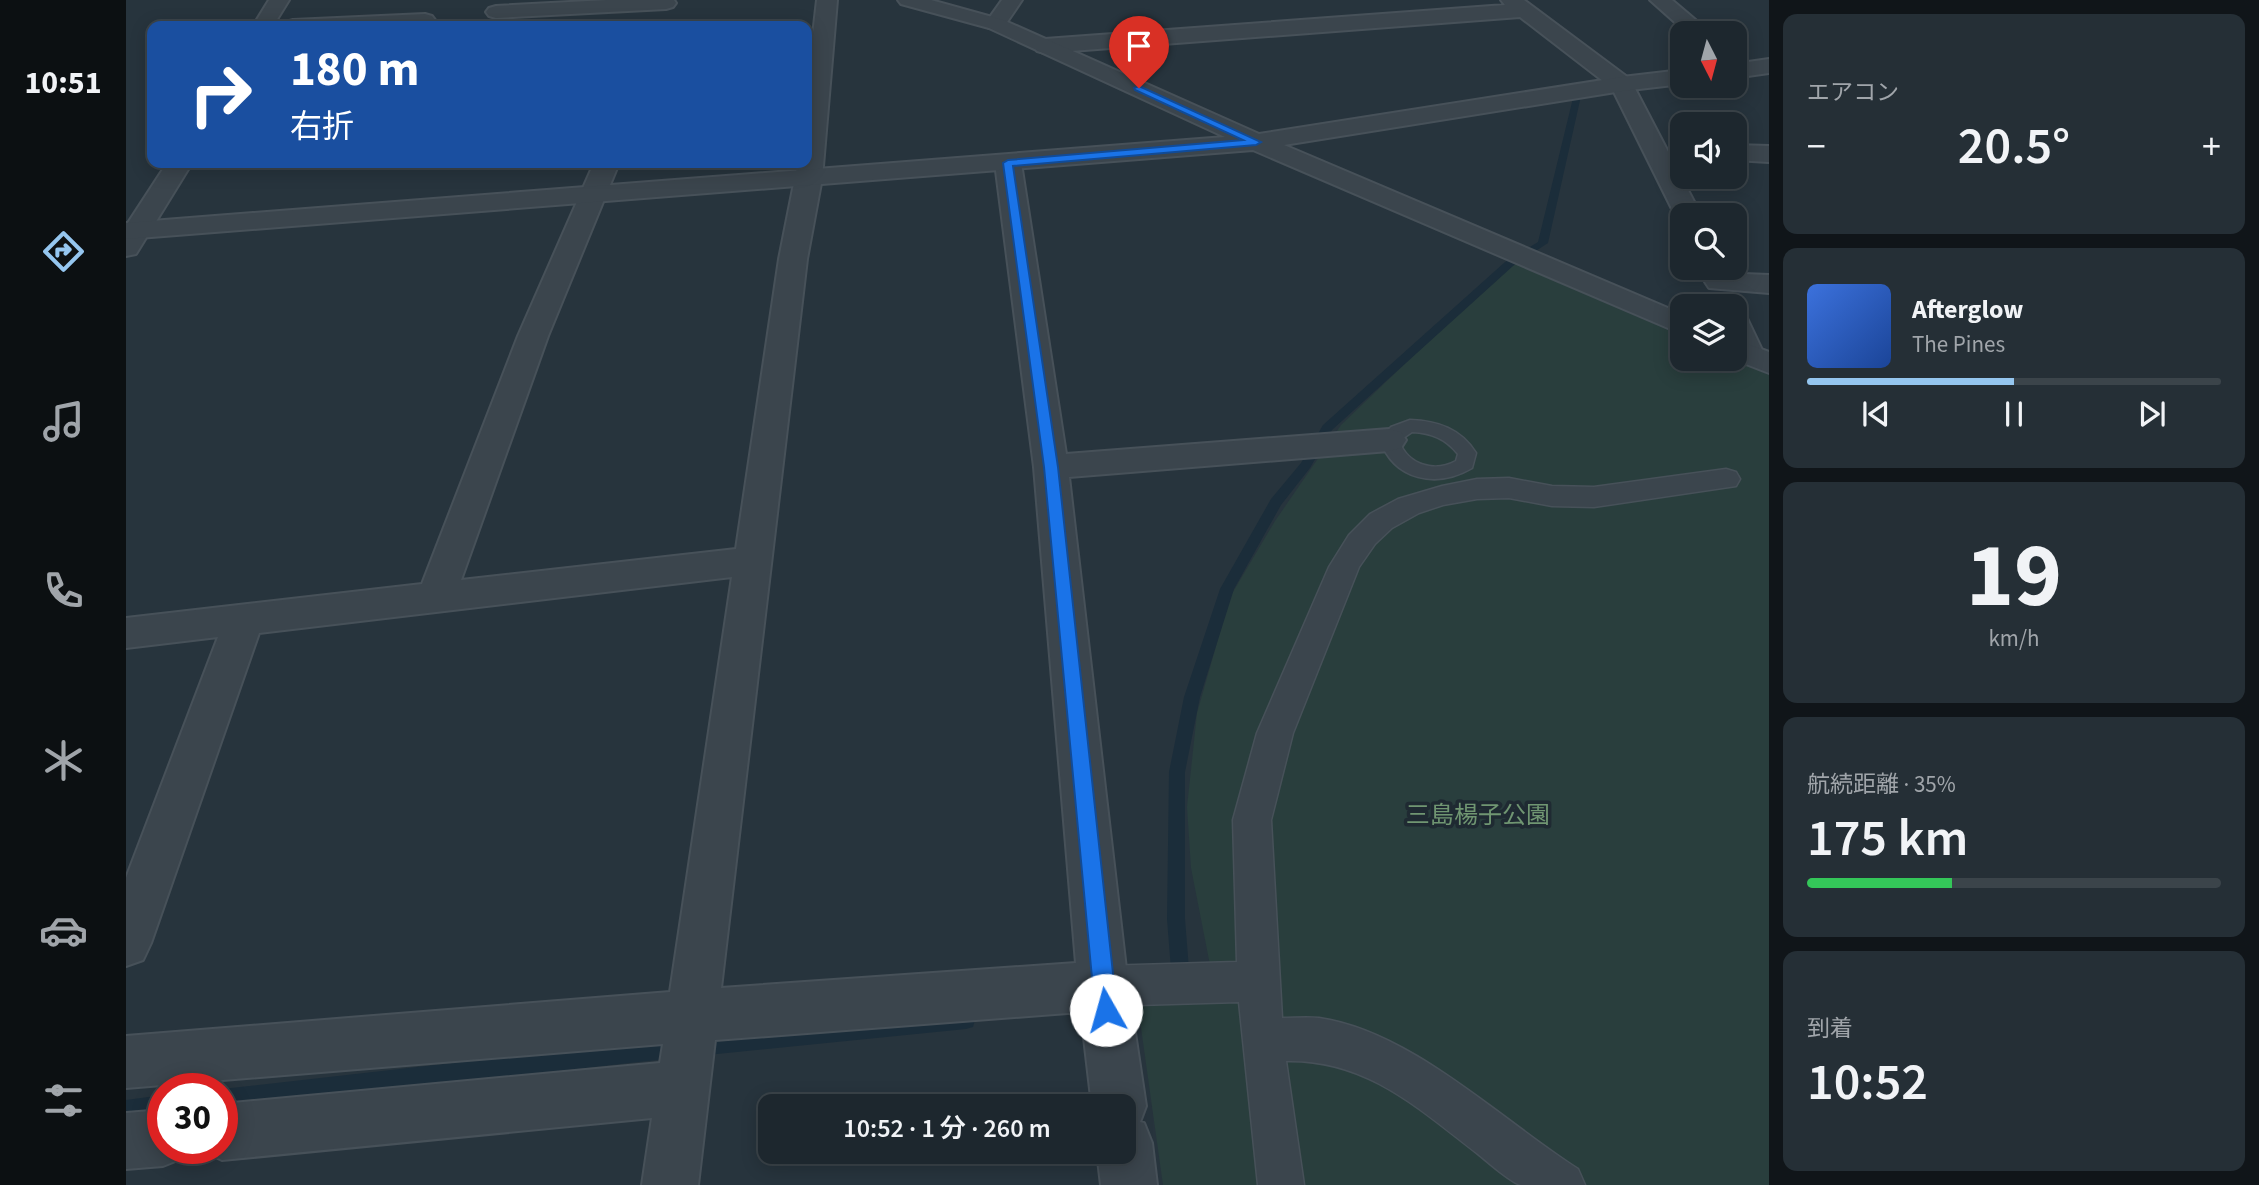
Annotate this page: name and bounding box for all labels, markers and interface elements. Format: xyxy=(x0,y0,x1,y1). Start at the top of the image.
pin xyxy=(1109,16,1169,88)
north arrow xyxy=(1670,21,1746,98)
map controls xyxy=(1670,21,1747,371)
icon: arrive xyxy=(1120,27,1158,65)
text: 180 m xyxy=(290,35,419,105)
icon: right xyxy=(175,49,266,140)
text: 10:51 xyxy=(24,60,102,106)
text: エアコン xyxy=(1807,76,1899,109)
text: 右折 xyxy=(290,104,354,150)
text: 20.5° xyxy=(1958,110,2070,184)
button: sound xyxy=(1670,112,1747,189)
text: − xyxy=(1807,120,1826,174)
text: + xyxy=(2202,120,2221,174)
button: search xyxy=(1670,203,1747,280)
icon: directions xyxy=(39,227,88,276)
text: Afterglow xyxy=(1912,291,2023,328)
button: layers xyxy=(1670,294,1747,371)
text: The Pines xyxy=(1912,328,2005,361)
icon: previous xyxy=(1857,395,1895,433)
icon: pause xyxy=(1995,395,2033,433)
icon: next xyxy=(2133,395,2171,433)
icon: music xyxy=(39,397,88,446)
text: 19 xyxy=(1966,512,2062,641)
icon: phone xyxy=(39,566,88,615)
text: km/h xyxy=(1988,622,2040,655)
icon: climate xyxy=(39,736,88,785)
text: 航続距離 · 35% xyxy=(1807,768,1956,801)
park label: 三島楊子公園 xyxy=(1406,798,1550,833)
text: 175 km xyxy=(1807,802,1968,876)
icon: car xyxy=(39,906,88,955)
position arrow xyxy=(1069,973,1143,1047)
text: 到着 xyxy=(1807,1012,1853,1045)
text: 10:52 xyxy=(1807,1046,1928,1120)
speed limit sign: 30 xyxy=(147,1073,238,1164)
icon: filters xyxy=(39,1076,88,1125)
text: 10:52 · 1 分 · 260 m xyxy=(843,1110,1051,1147)

